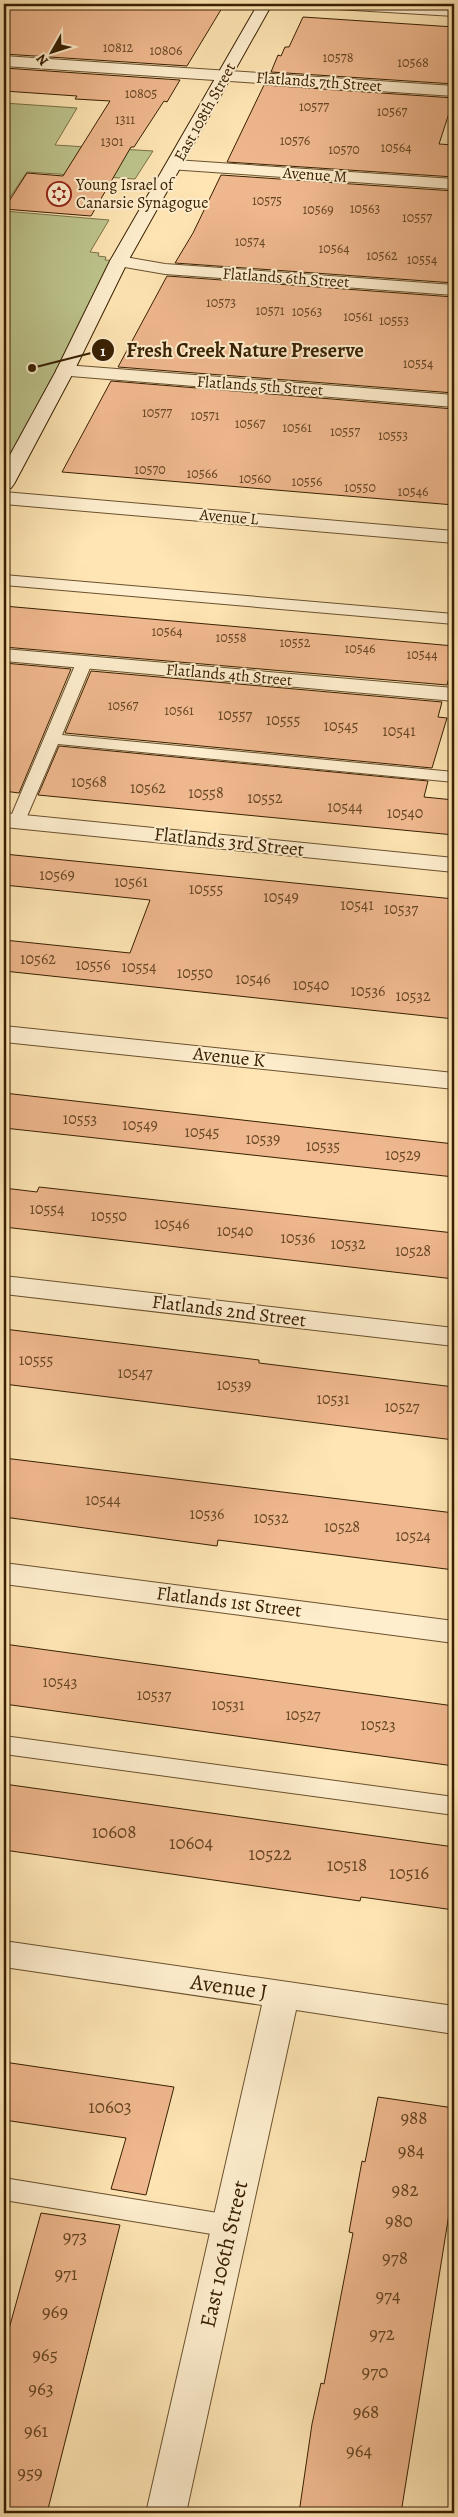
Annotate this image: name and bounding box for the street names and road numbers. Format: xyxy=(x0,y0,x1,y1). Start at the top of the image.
street label: East 108th Street xyxy=(169,59,241,165)
street label: Flatlands 7th Street xyxy=(255,67,383,97)
street label: Avenue M xyxy=(281,162,348,188)
street label: Flatlands 6th Street xyxy=(222,263,350,293)
street label: Flatlands 5th Street xyxy=(196,371,324,401)
street label: Avenue L xyxy=(198,503,260,531)
street label: Flatlands 4th Street xyxy=(165,659,293,691)
street label: Flatlands 3rd Street xyxy=(153,821,305,863)
street label: Avenue K xyxy=(191,1040,266,1074)
street label: Flatlands 2nd Street xyxy=(150,1289,308,1333)
street label: Flatlands 1st Street xyxy=(155,1580,303,1624)
street label: Avenue J xyxy=(188,1967,269,2007)
street label: East 106th Street xyxy=(192,2177,256,2331)

